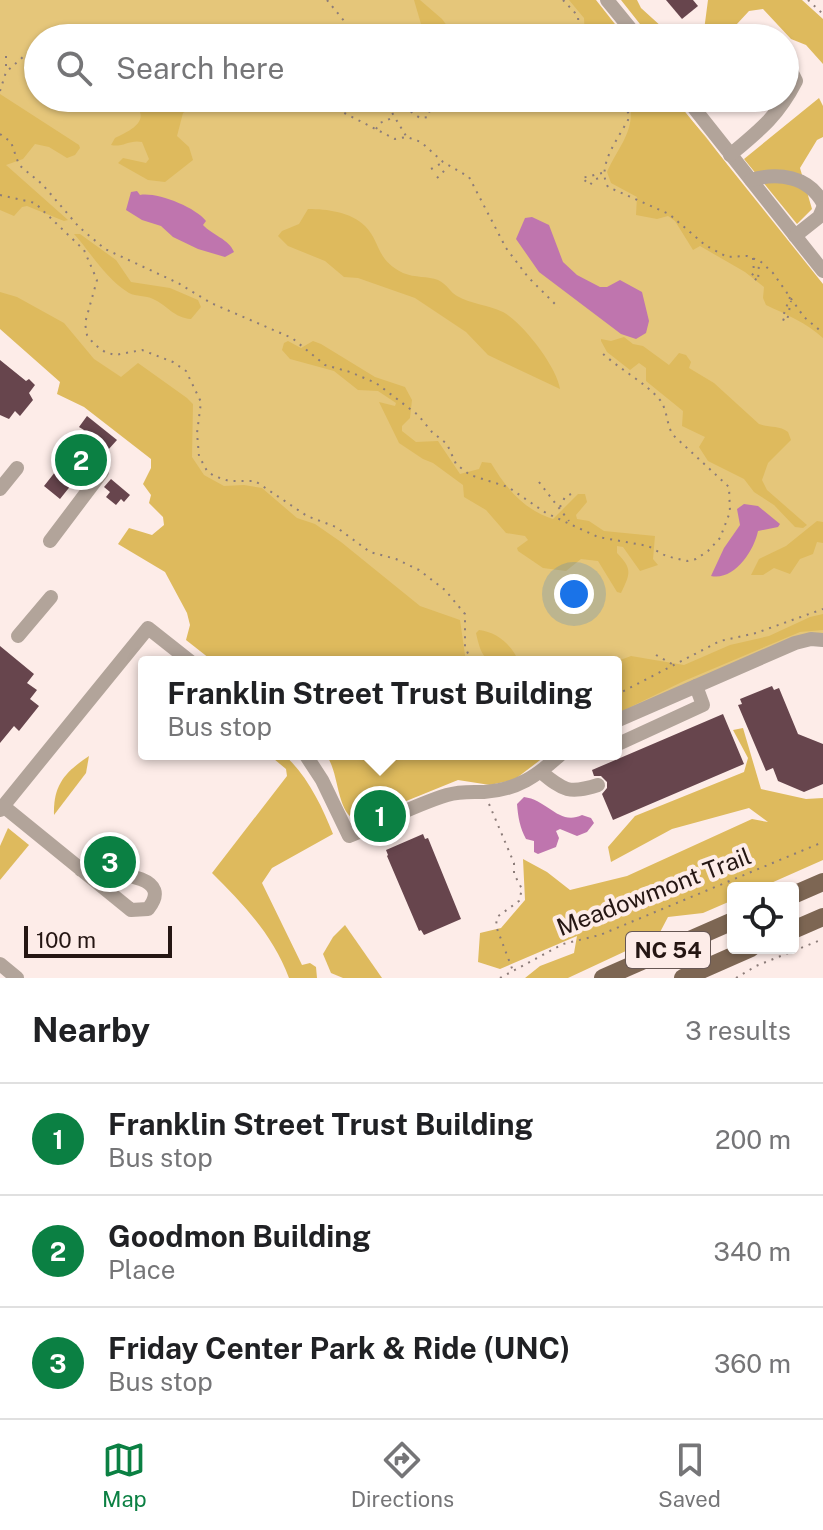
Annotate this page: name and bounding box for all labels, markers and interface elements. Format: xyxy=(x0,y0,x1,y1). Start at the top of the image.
search box xyxy=(24,24,799,112)
icon: search xyxy=(52,46,96,90)
text: Search here xyxy=(116,50,284,86)
pin: 2 xyxy=(55,430,107,490)
your location xyxy=(554,574,594,614)
popup xyxy=(138,656,622,760)
text: Franklin Street Trust Building xyxy=(167,675,593,711)
text: Bus stop xyxy=(167,711,272,742)
pin: 1 xyxy=(354,786,406,846)
pin: 3 xyxy=(84,832,136,892)
street label: Meadowmont Trail xyxy=(552,841,755,941)
map controls xyxy=(727,882,799,954)
button: locate xyxy=(727,882,799,954)
scale bar xyxy=(24,922,172,958)
text: 100 m xyxy=(36,927,96,953)
road number: NC 54 xyxy=(626,932,710,968)
text: Nearby xyxy=(32,1010,150,1050)
text: 3 results xyxy=(685,1015,791,1046)
text: Franklin Street Trust Building xyxy=(108,1106,533,1142)
text: 1 xyxy=(52,1124,64,1155)
text: 200 m xyxy=(715,1124,791,1155)
text: Bus stop xyxy=(108,1142,213,1173)
text: Goodmon Building xyxy=(108,1218,371,1254)
text: 2 xyxy=(50,1236,66,1267)
text: 340 m xyxy=(714,1236,791,1267)
text: Place xyxy=(108,1254,175,1285)
text: Friday Center Park & Ride (UNC) xyxy=(108,1330,570,1366)
text: 3 xyxy=(49,1348,67,1379)
text: 360 m xyxy=(714,1348,791,1379)
text: Bus stop xyxy=(108,1366,213,1397)
tab: Map xyxy=(102,1438,147,1512)
tab: Directions xyxy=(351,1438,454,1512)
tab: Saved xyxy=(658,1438,721,1512)

